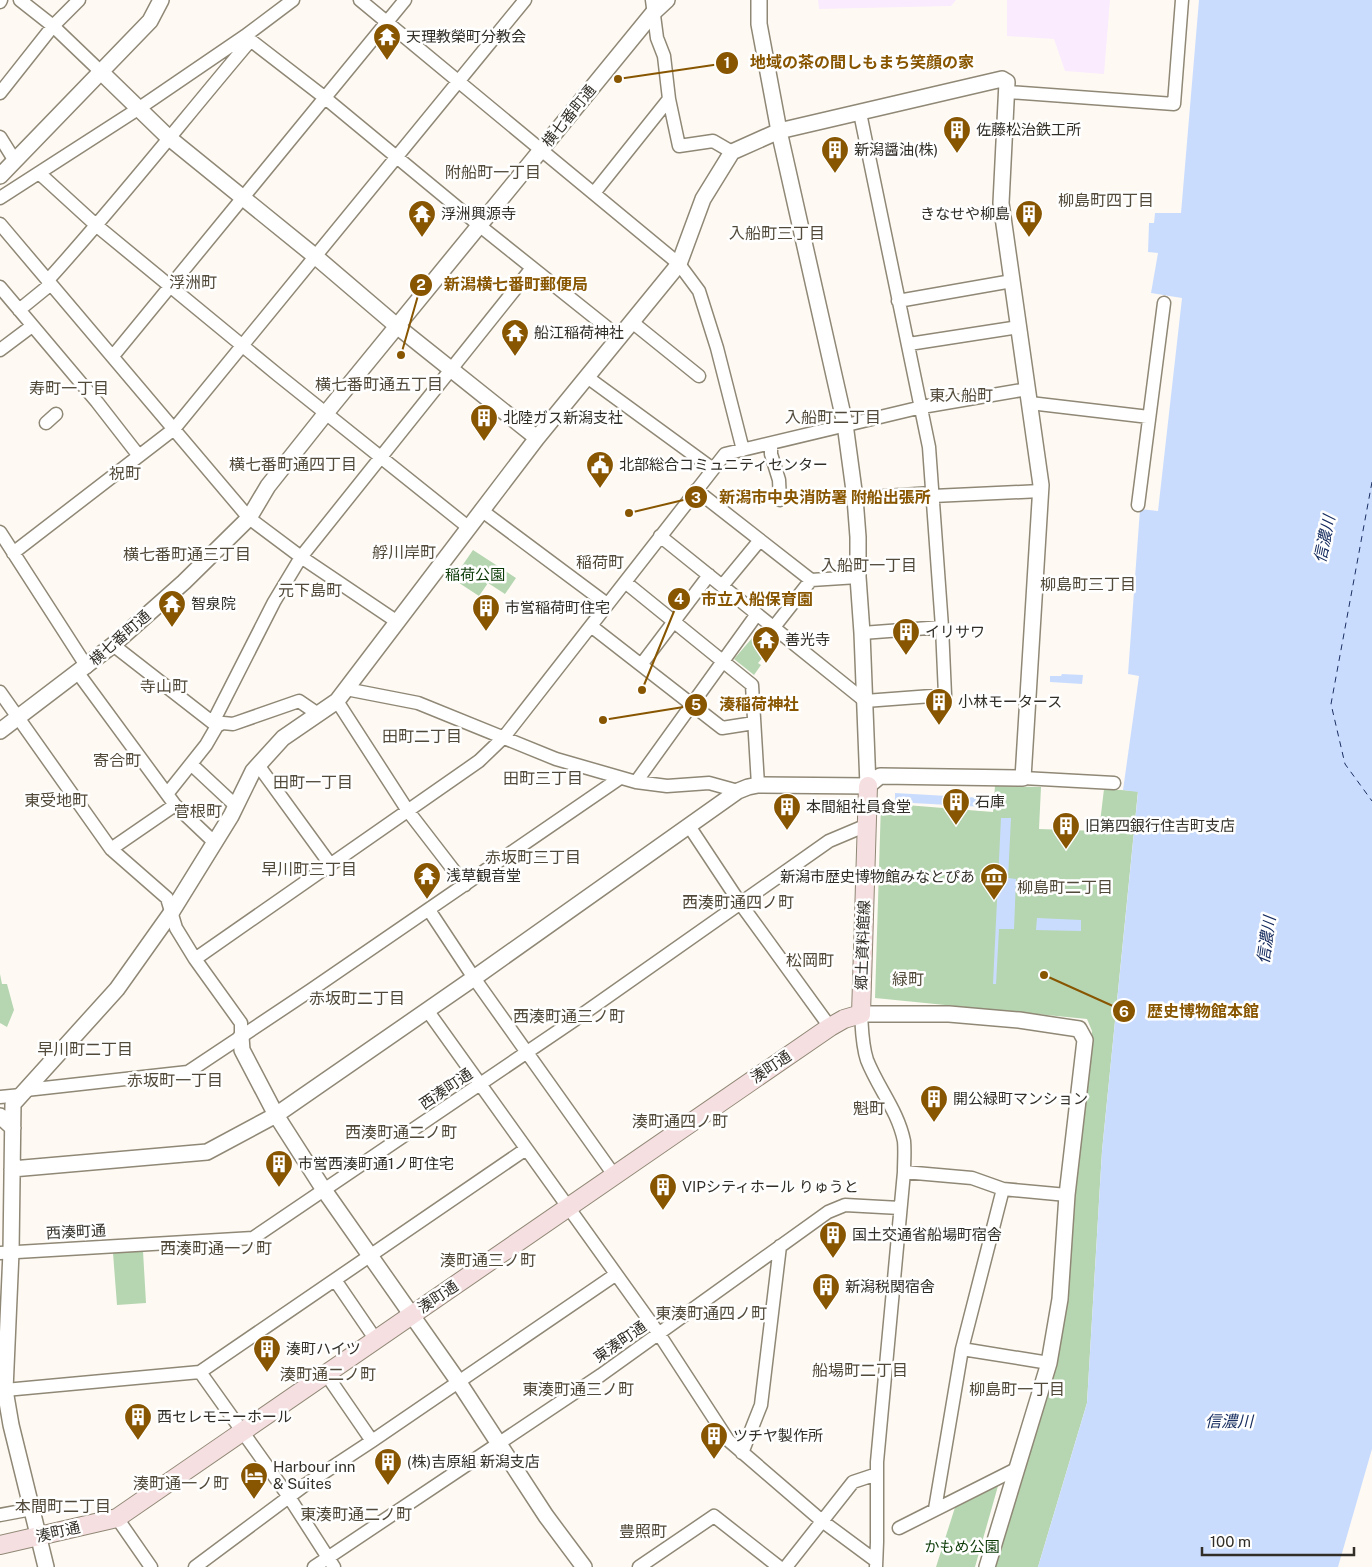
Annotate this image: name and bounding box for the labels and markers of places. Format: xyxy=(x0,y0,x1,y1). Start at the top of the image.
temple icon: 天理教榮町分教会 xyxy=(372,22,402,61)
place label: 天理教榮町分教会 xyxy=(406,28,526,45)
callout: 地域の茶の間しもまち笑顔の家 xyxy=(715,47,984,78)
building icon: 佐藤松治鉄工所 xyxy=(942,115,972,154)
place label: 佐藤松治鉄工所 xyxy=(976,121,1081,138)
building icon: 新潟醤油(株) xyxy=(820,135,850,174)
place label: 新潟醤油(株) xyxy=(854,141,938,158)
temple icon: 浮洲興源寺 xyxy=(407,199,437,238)
building icon: きなせや柳島 xyxy=(1014,199,1044,238)
place label: 浮洲興源寺 xyxy=(441,205,516,222)
place label: きなせや柳島 xyxy=(920,205,1010,222)
callout: 新潟横七番町郵便局 xyxy=(409,269,598,300)
temple icon: 船江稲荷神社 xyxy=(500,318,530,357)
place label: 船江稲荷神社 xyxy=(534,324,624,341)
building icon: 北陸ガス新潟支社 xyxy=(469,403,499,442)
place label: 北陸ガス新潟支社 xyxy=(503,409,623,426)
public building icon: 北部総合コミュニティセンター xyxy=(585,450,615,489)
place label: 北部総合コミュニティセンター xyxy=(619,456,828,473)
callout: 新潟市中央消防署 附船出張所 xyxy=(684,482,941,513)
callout: 市立入船保育園 xyxy=(666,584,823,615)
temple icon: 智泉院 xyxy=(157,589,187,628)
building icon: 市営稲荷町住宅 xyxy=(471,593,501,632)
place label: 智泉院 xyxy=(191,595,236,612)
place label: 市営稲荷町住宅 xyxy=(505,599,610,616)
building icon: イリサワ xyxy=(891,617,921,656)
place label: イリサワ xyxy=(925,623,985,640)
temple icon: 善光寺 xyxy=(751,625,781,664)
place label: 善光寺 xyxy=(785,631,830,648)
building icon: 小林モータース xyxy=(924,687,954,726)
callout: 湊稲荷神社 xyxy=(684,689,809,720)
place label: 小林モータース xyxy=(958,693,1062,710)
building icon: 石庫 xyxy=(941,787,971,826)
building icon: 本間組社員食堂 xyxy=(772,792,802,831)
place label: 石庫 xyxy=(975,793,1005,810)
place label: 本間組社員食堂 xyxy=(806,798,911,815)
building icon: 旧第四銀行住吉町支店 xyxy=(1051,811,1081,850)
place label: 旧第四銀行住吉町支店 xyxy=(1085,817,1235,834)
temple icon: 浅草観音堂 xyxy=(412,861,442,900)
museum icon: 新潟市歴史博物館みなとぴあ xyxy=(979,862,1009,901)
place label: 浅草観音堂 xyxy=(446,867,521,884)
place label: 新潟市歴史博物館みなとぴあ xyxy=(780,868,975,885)
callout: 歴史博物館本館 xyxy=(1112,996,1269,1027)
building icon: 開公緑町マンション xyxy=(919,1084,949,1123)
place label: 開公緑町マンション xyxy=(953,1090,1088,1107)
building icon: 市営西湊町通1ノ町住宅 xyxy=(264,1149,294,1188)
place label: 市営西湊町通1ノ町住宅 xyxy=(298,1155,454,1172)
building icon: VIPシティホール りゅうと xyxy=(648,1172,678,1211)
place label: VIPシティホール りゅうと xyxy=(682,1178,859,1195)
building icon: 国土交通省船場町宿舎 xyxy=(818,1220,848,1259)
place label: 国土交通省船場町宿舎 xyxy=(852,1226,1002,1243)
building icon: 新潟税関宿舎 xyxy=(811,1272,841,1311)
place label: 新潟税関宿舎 xyxy=(845,1278,935,1295)
building icon: 湊町ハイツ xyxy=(252,1334,282,1373)
place label: 湊町ハイツ xyxy=(286,1340,361,1357)
building icon: 西セレモニーホール xyxy=(123,1402,153,1441)
place label: 西セレモニーホール xyxy=(157,1408,292,1425)
building icon: ツチヤ製作所 xyxy=(699,1421,729,1460)
place label: ツチヤ製作所 xyxy=(733,1427,823,1444)
building icon: (株)吉原組 新潟支店 xyxy=(373,1447,403,1486)
place label: (株)吉原組 新潟支店 xyxy=(407,1453,540,1470)
place label: Harbour inn & Suites xyxy=(273,1458,355,1492)
hotel icon: Harbour inn & Suites xyxy=(239,1461,269,1500)

